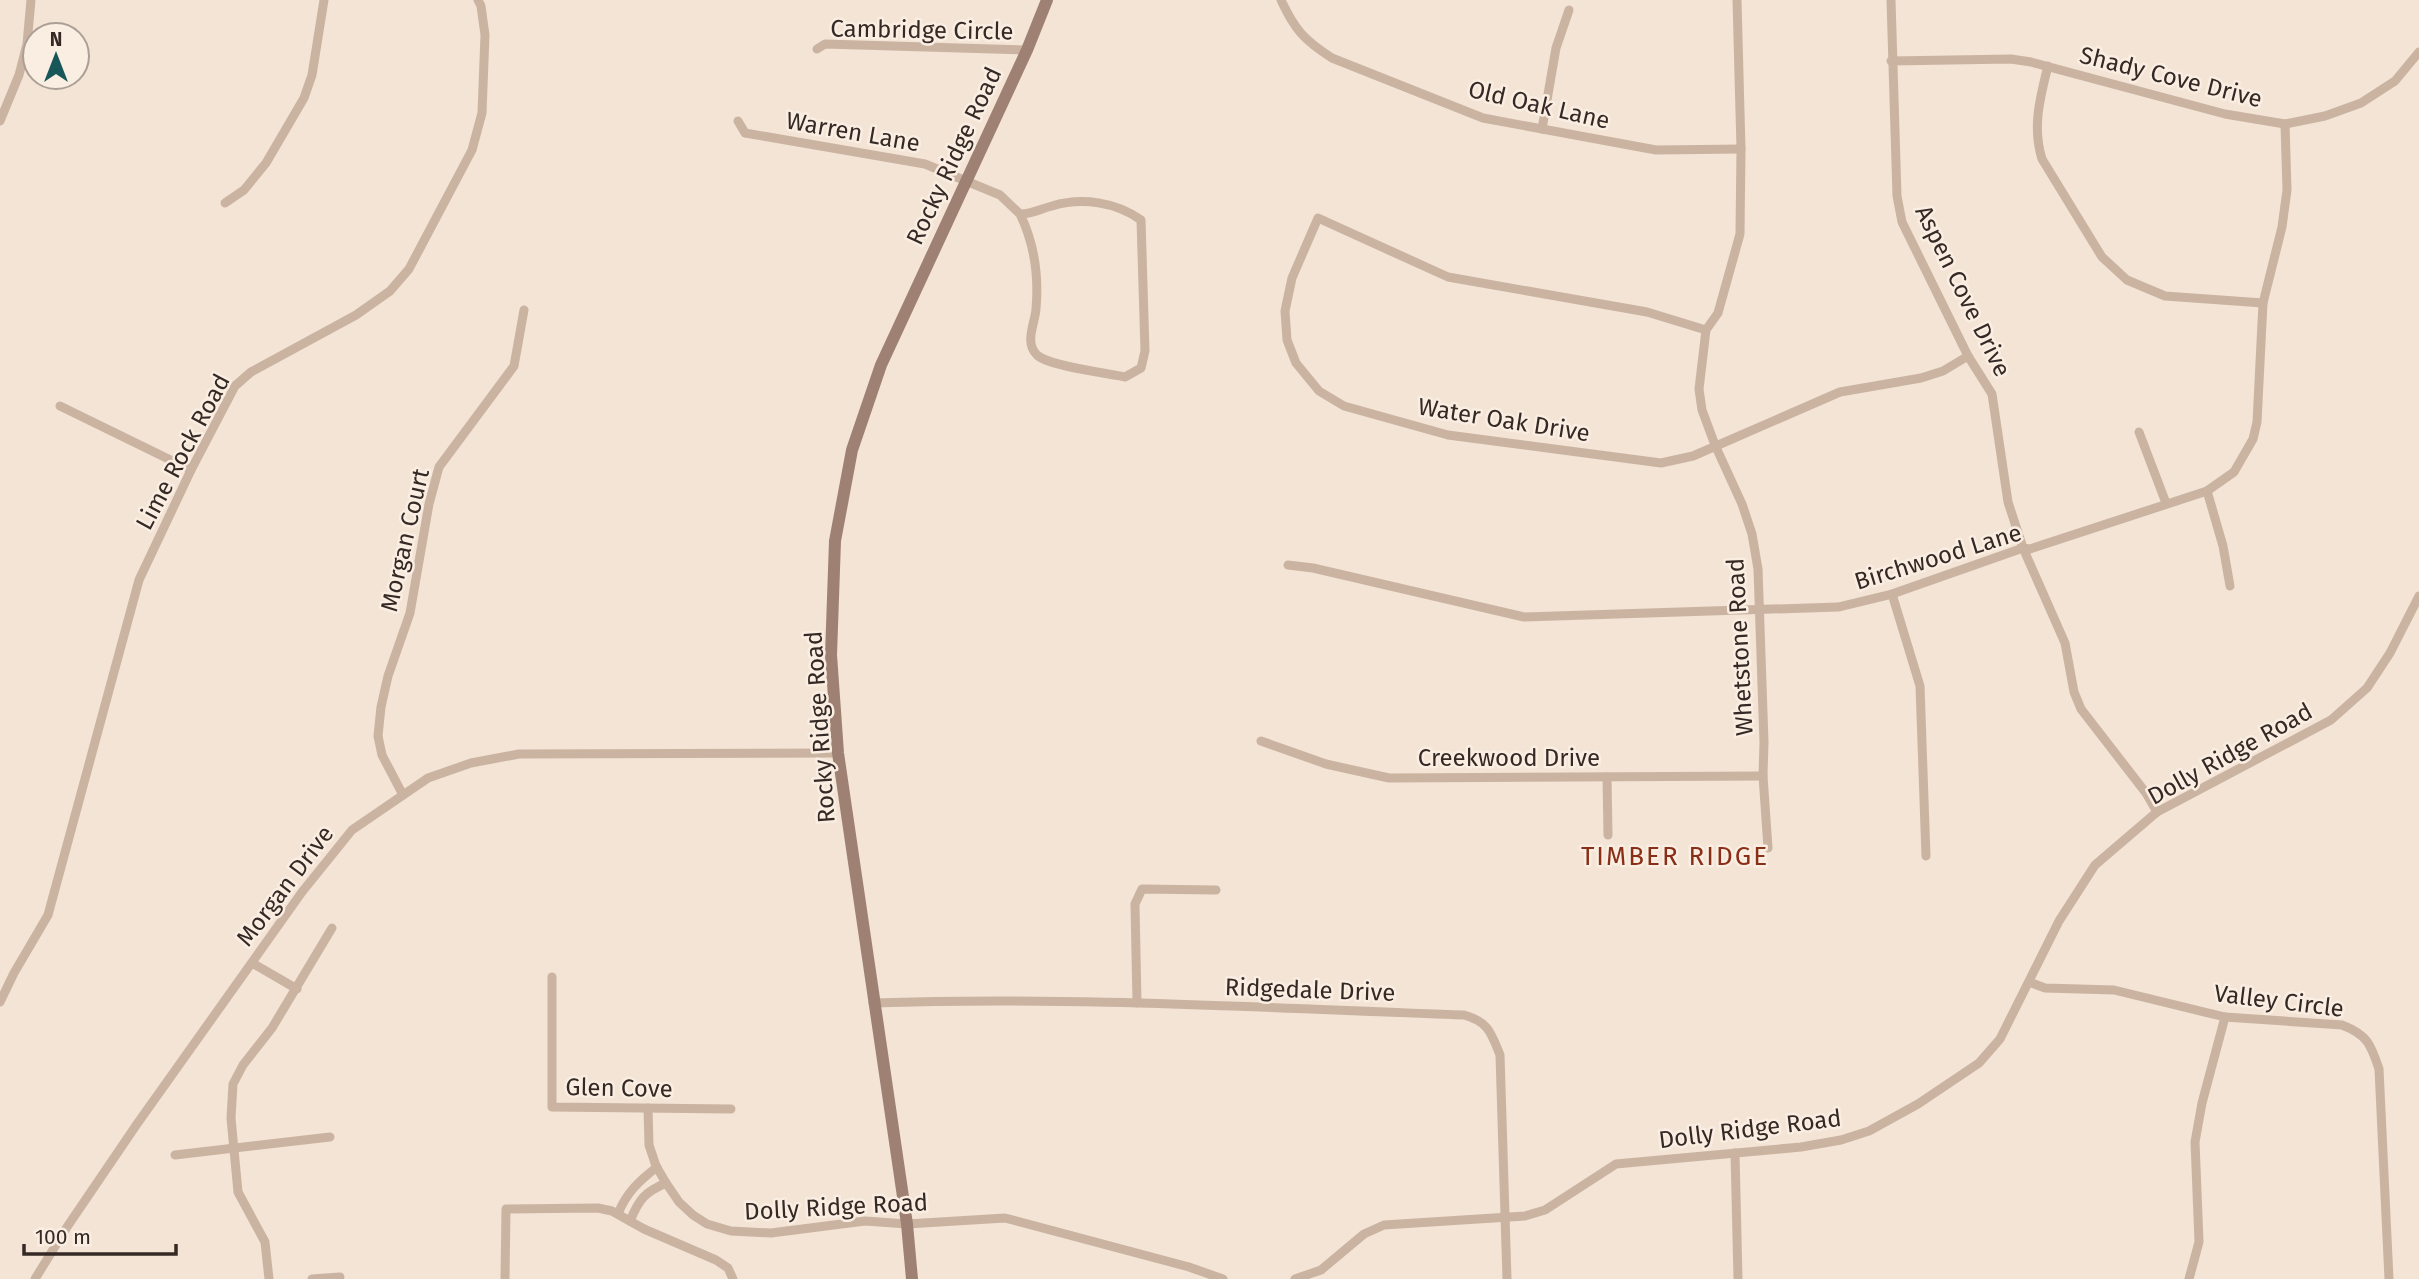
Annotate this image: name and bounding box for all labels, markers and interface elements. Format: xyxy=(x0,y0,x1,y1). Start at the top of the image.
street label: Cambridge Circle xyxy=(830,14,1014,46)
north arrow xyxy=(21,21,91,91)
text: N xyxy=(50,28,62,51)
street label: Shady Cove Drive xyxy=(2077,41,2265,113)
street label: Rocky Ridge Road xyxy=(901,63,1007,249)
street label: Old Oak Lane xyxy=(1466,75,1612,135)
street label: Warren Lane xyxy=(784,106,922,158)
street label: Aspen Cove Drive xyxy=(1909,201,2017,381)
street label: Lime Rock Road xyxy=(130,369,236,535)
street label: Water Oak Drive xyxy=(1416,393,1592,447)
street label: Morgan Court xyxy=(375,465,435,614)
street label: Birchwood Lane xyxy=(1851,518,2025,596)
street label: Whetstone Road xyxy=(1721,557,1759,737)
street label: Rocky Ridge Road xyxy=(799,630,841,824)
street label: Dolly Ridge Road xyxy=(2143,697,2317,811)
street label: Creekwood Drive xyxy=(1418,744,1600,772)
street label: Morgan Drive xyxy=(231,820,339,952)
district label: TIMBER RIDGE xyxy=(1581,841,1769,872)
street label: Ridgedale Drive xyxy=(1224,973,1396,1007)
street label: Valley Circle xyxy=(2213,979,2345,1023)
street label: Glen Cove xyxy=(565,1073,673,1103)
street label: Dolly Ridge Road xyxy=(1657,1104,1843,1154)
street label: Dolly Ridge Road xyxy=(743,1188,929,1226)
scale bar xyxy=(24,1212,177,1256)
text: 100 m xyxy=(35,1224,91,1250)

